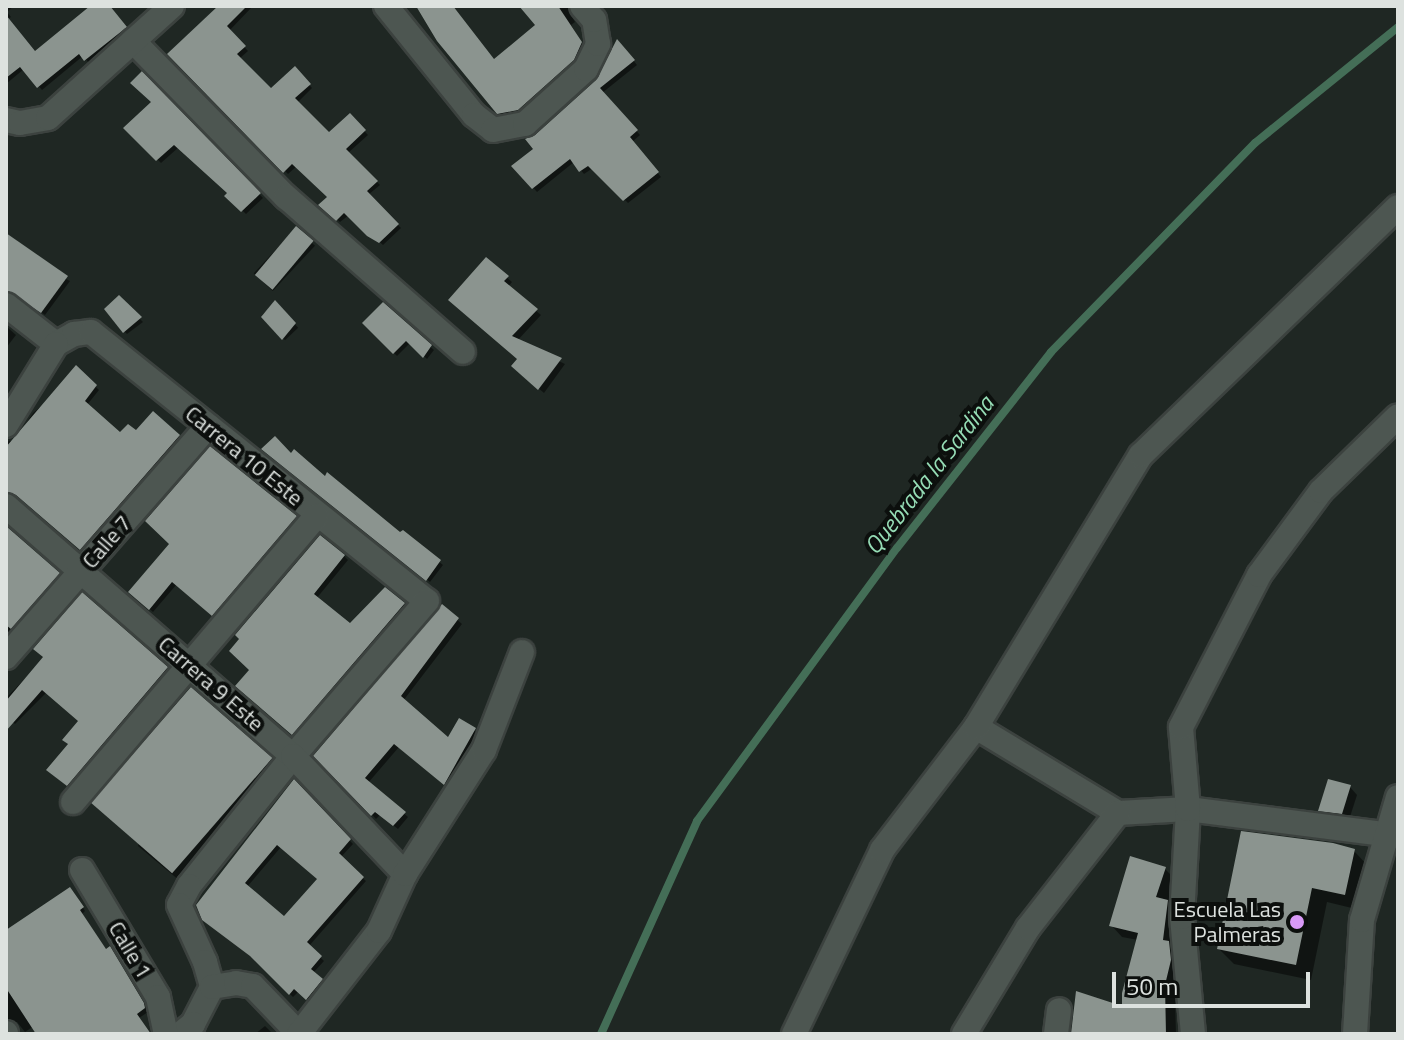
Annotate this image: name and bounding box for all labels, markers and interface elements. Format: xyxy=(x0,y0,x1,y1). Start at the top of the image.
water label: Quebrada la Sardina xyxy=(858,390,1000,560)
street label: Carrera 10 Este xyxy=(180,401,308,511)
street label: Calle 7 xyxy=(77,510,137,574)
street label: Carrera 9 Este xyxy=(153,631,269,737)
place label: Escuela Las Palmeras xyxy=(1173,896,1281,948)
marker: Escuela Las Palmeras xyxy=(1288,913,1306,931)
street label: Calle 1 xyxy=(103,917,157,983)
scale bar xyxy=(1116,956,1314,1006)
text: 50 m xyxy=(1126,968,1178,1004)

